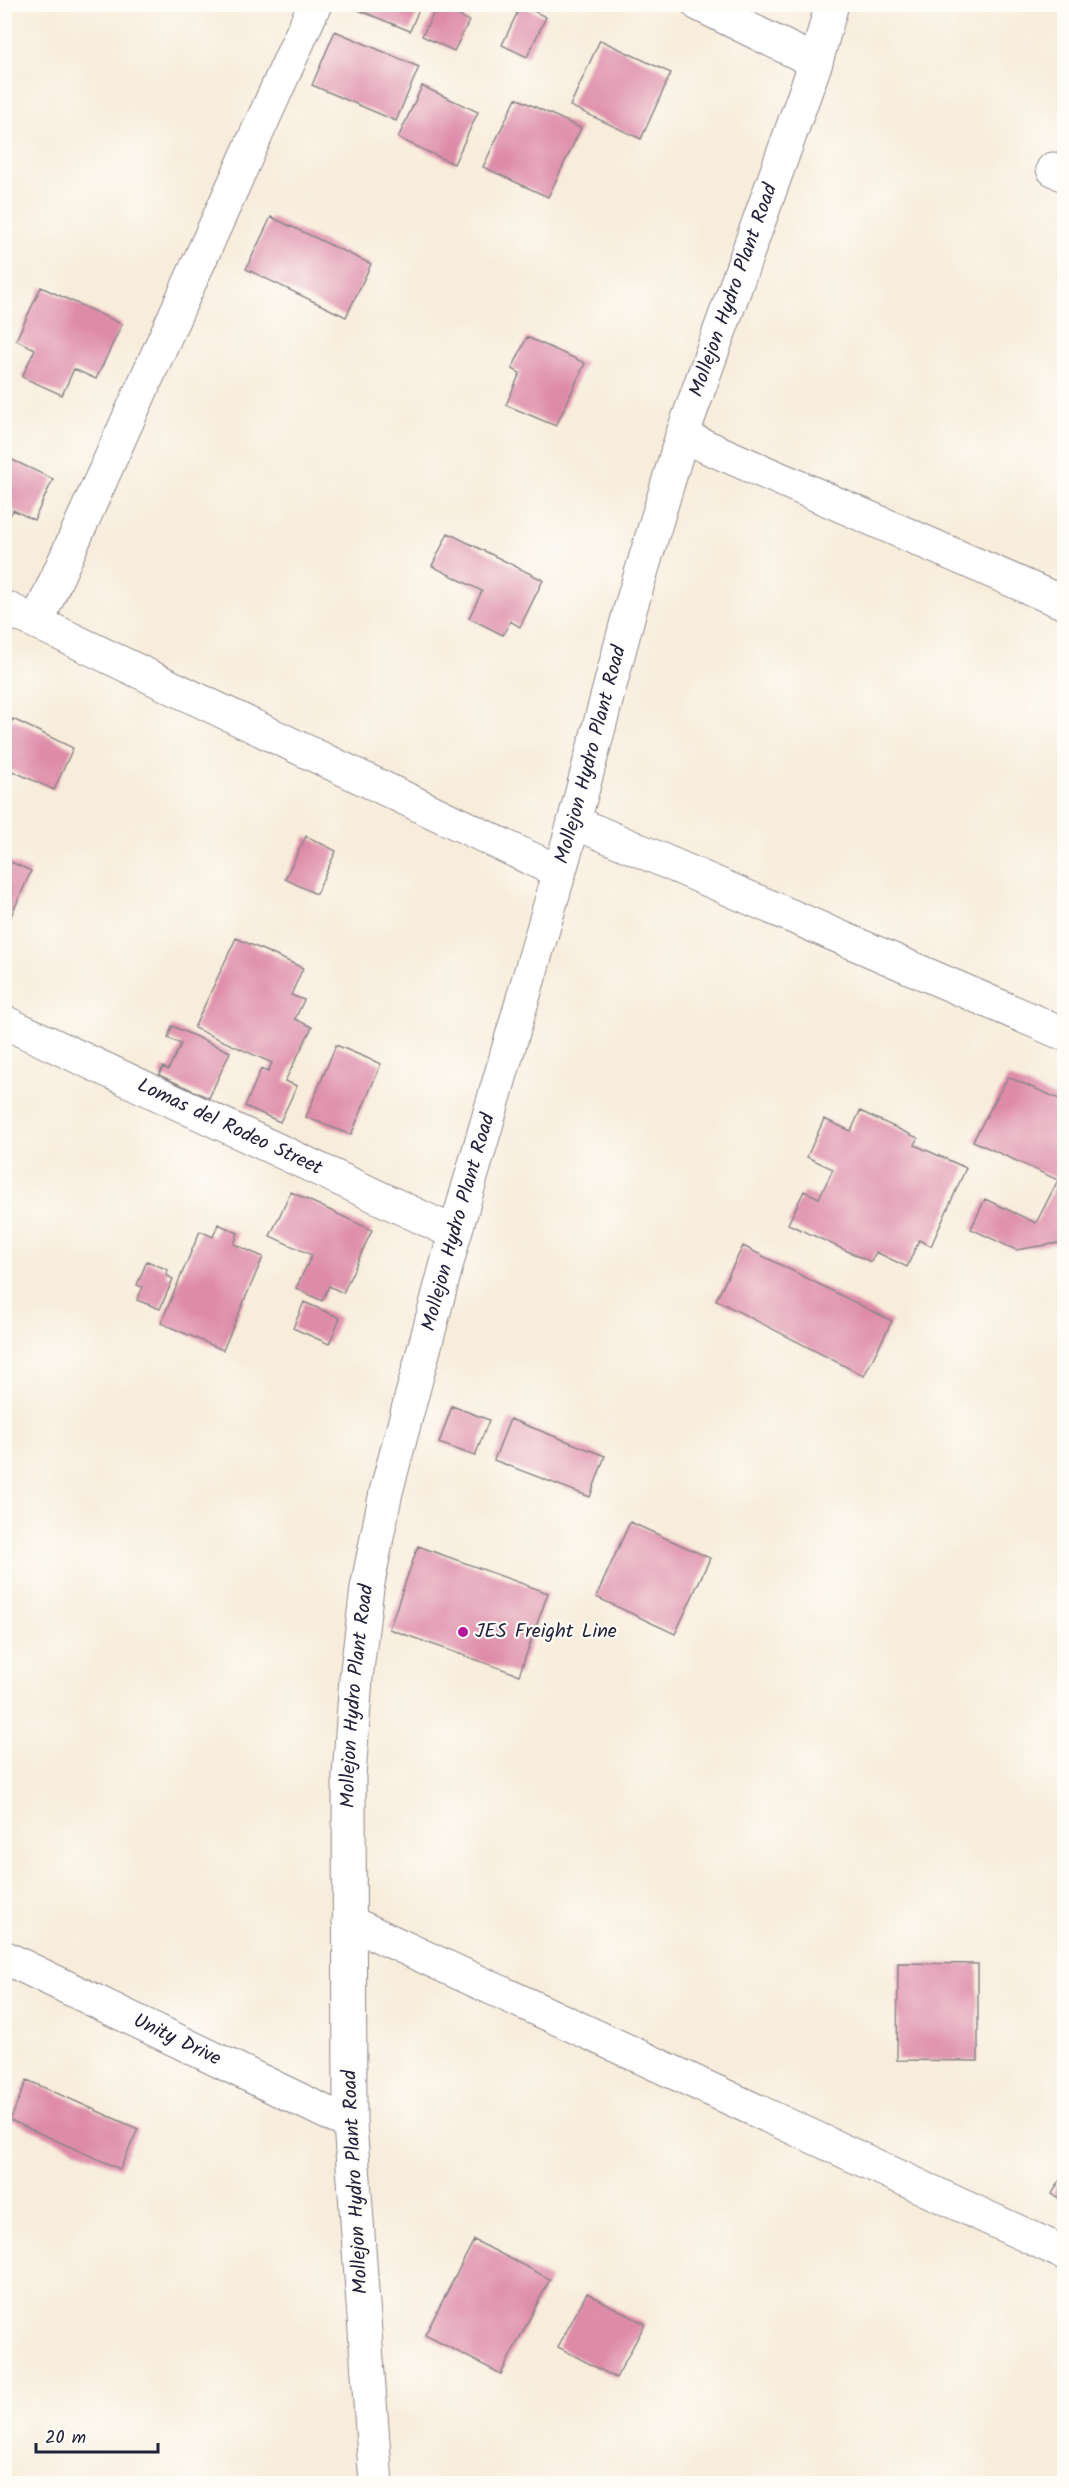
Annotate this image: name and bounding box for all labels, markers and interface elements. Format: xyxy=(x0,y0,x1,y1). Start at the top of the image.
street label: Mollejon Hydro Plant Road xyxy=(681,178,787,402)
street label: Mollejon Hydro Plant Road xyxy=(547,641,636,868)
street label: Lomas del Rodeo Street xyxy=(132,1070,328,1185)
street label: Mollejon Hydro Plant Road xyxy=(414,1109,505,1335)
street label: Mollejon Hydro Plant Road xyxy=(333,1582,383,1808)
place label: JES Freight Line xyxy=(475,1616,617,1648)
marker: JES Freight Line xyxy=(456,1625,470,1639)
street label: Unity Drive xyxy=(127,2006,226,2075)
street label: Mollejon Hydro Plant Road xyxy=(334,2068,378,2295)
scale bar xyxy=(36,2416,158,2454)
text: 20 m xyxy=(45,2424,86,2453)

